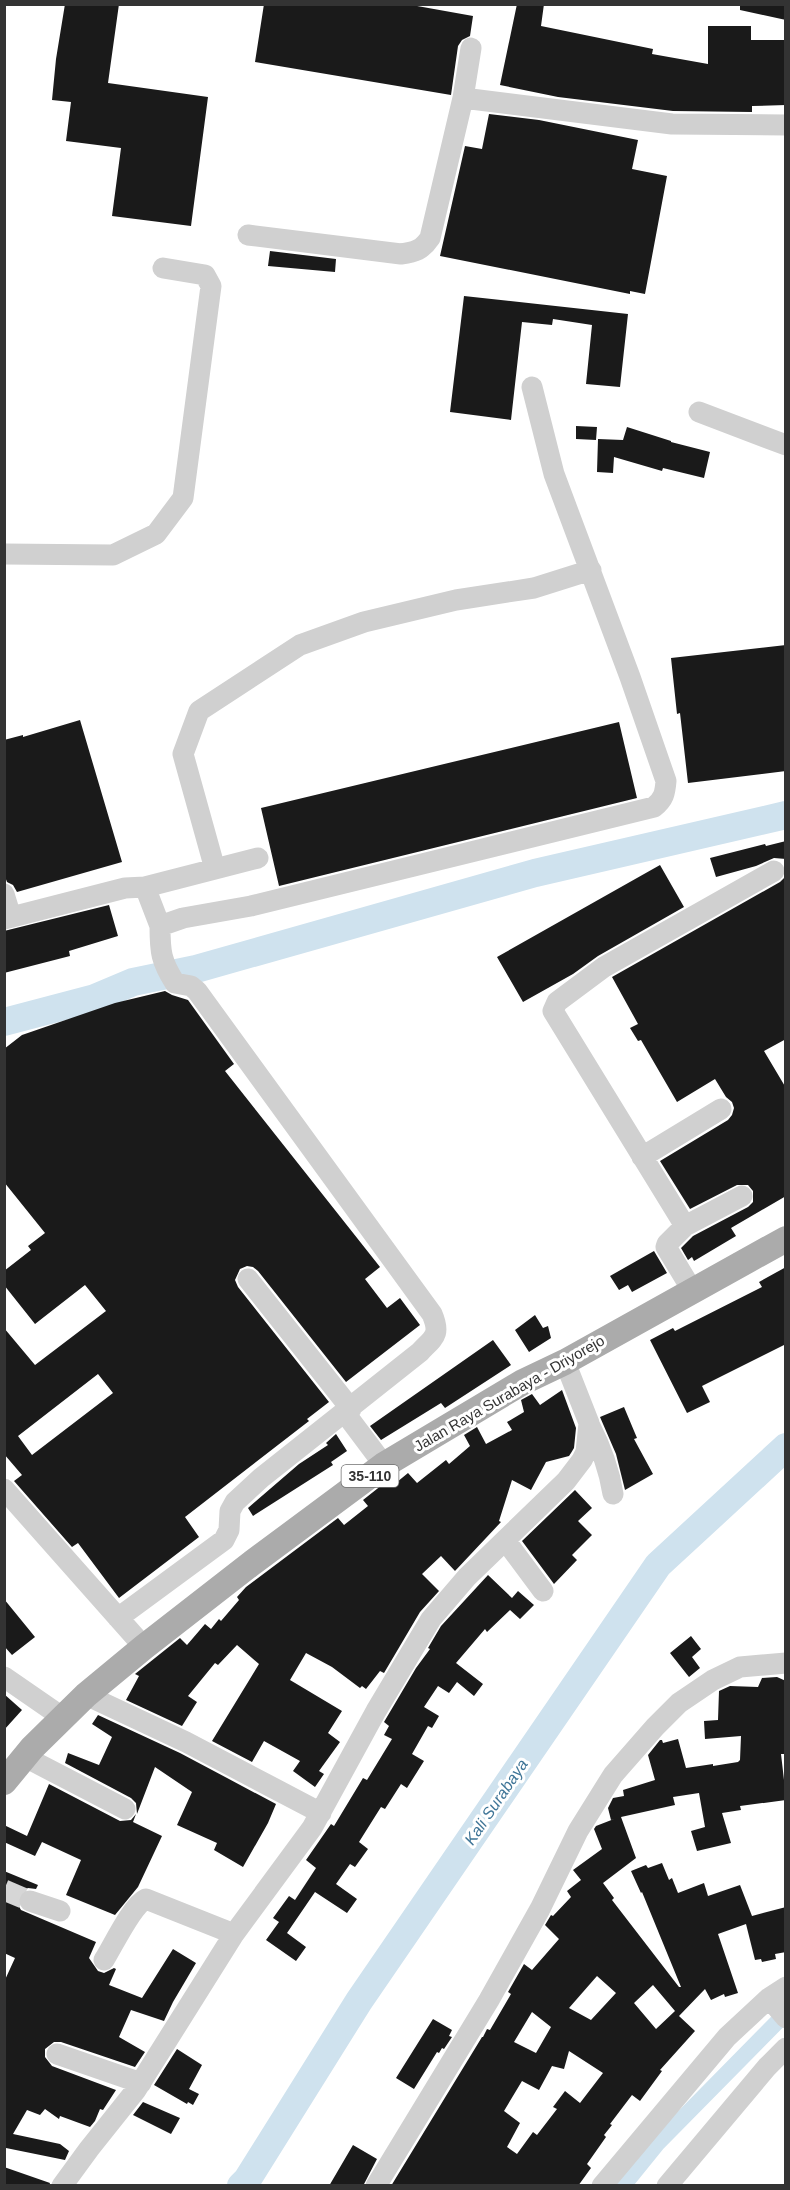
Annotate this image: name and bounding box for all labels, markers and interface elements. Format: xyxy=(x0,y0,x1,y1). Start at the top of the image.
street label: Jalan Raya Surabaya - Driyorejo xyxy=(411,1331,607,1455)
road number: 35-110 xyxy=(342,1465,398,1487)
water label: Kali Surabaya xyxy=(461,1756,531,1848)

